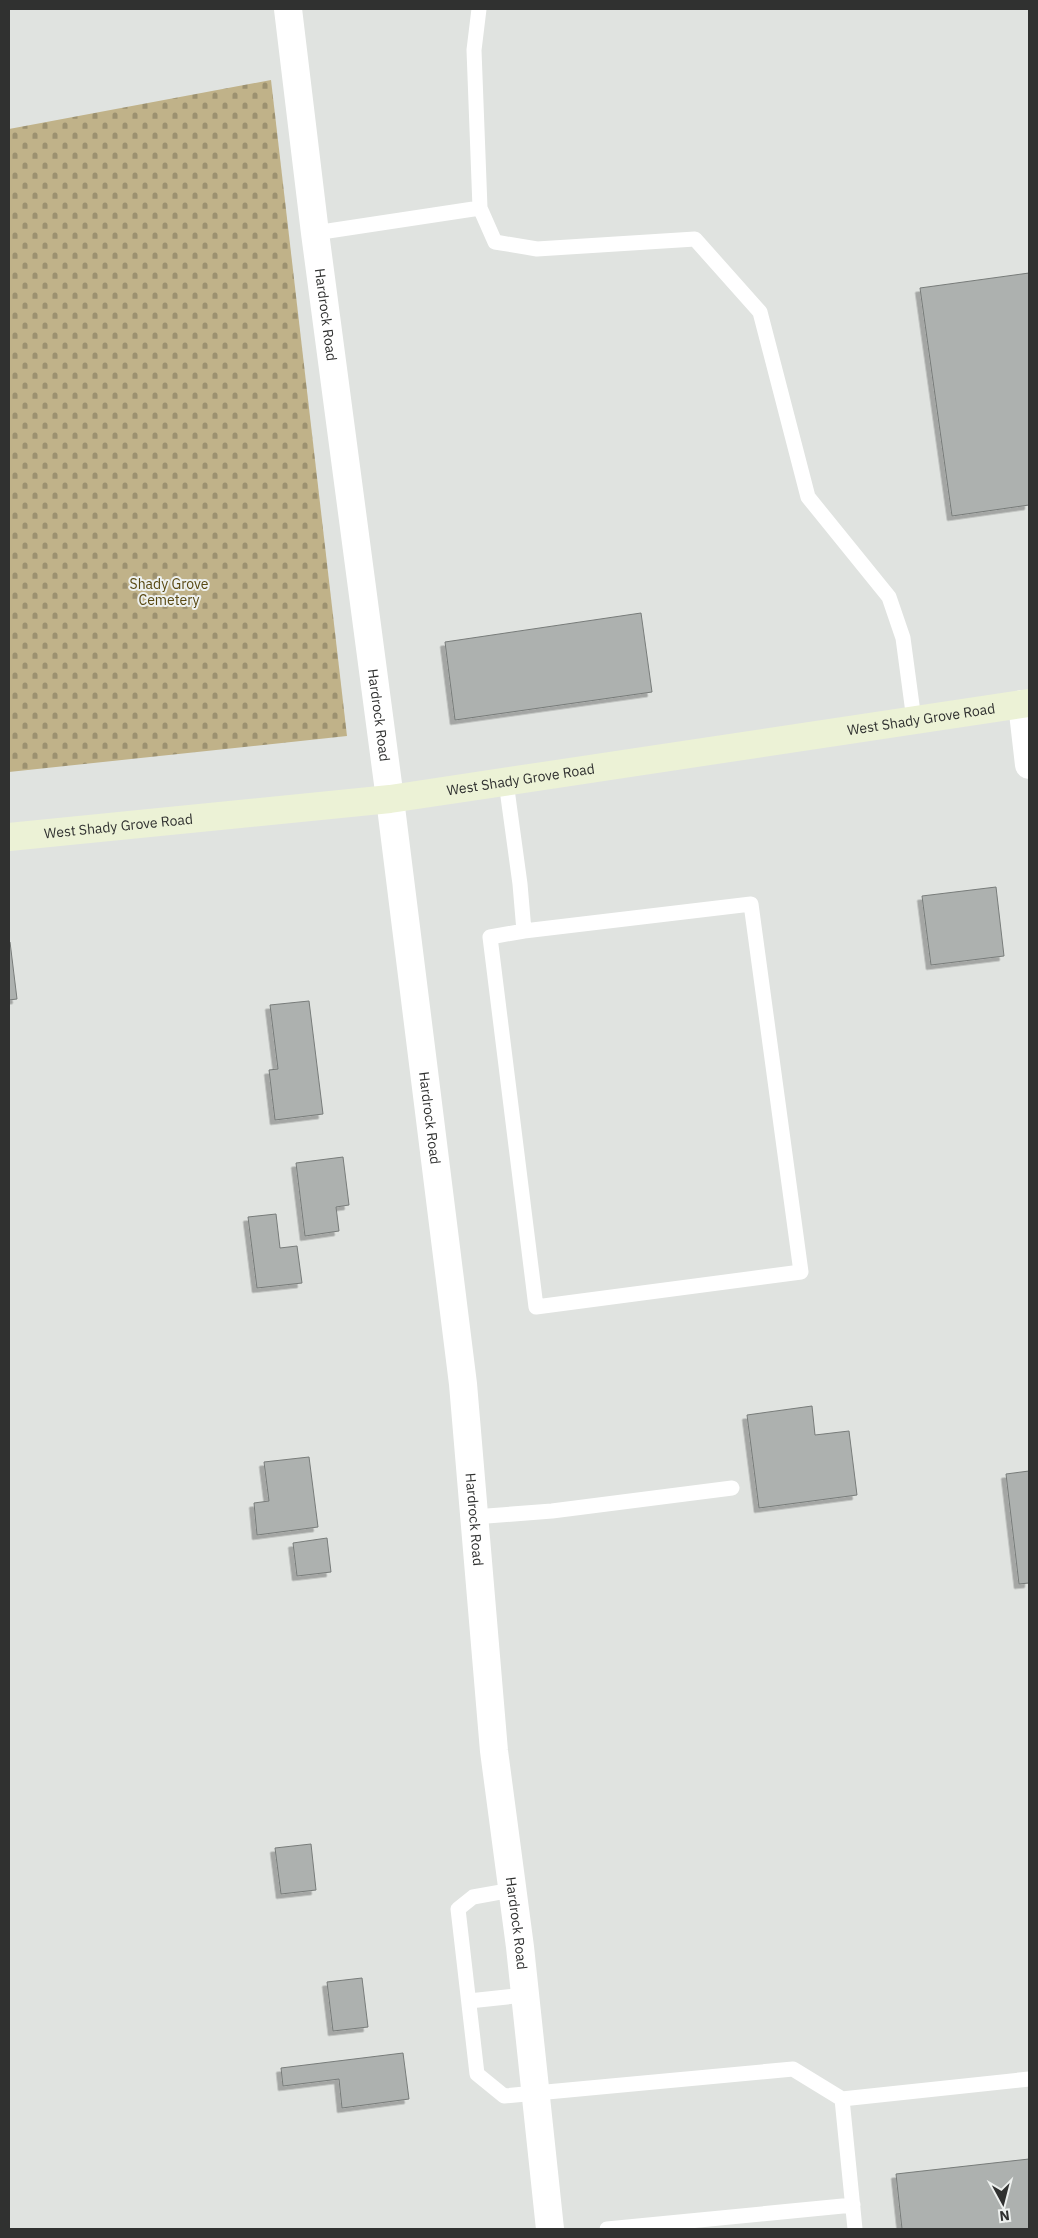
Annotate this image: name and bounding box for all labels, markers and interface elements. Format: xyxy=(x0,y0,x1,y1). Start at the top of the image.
street label: Hardrock Road xyxy=(311,267,341,362)
park label: Shady Grove Cemetery xyxy=(130,575,209,609)
street label: Hardrock Road xyxy=(364,668,394,763)
street label: West Shady Grove Road xyxy=(846,699,996,739)
street label: West Shady Grove Road xyxy=(445,759,596,799)
street label: West Shady Grove Road xyxy=(43,810,194,842)
street label: Hardrock Road xyxy=(415,1070,445,1165)
street label: Hardrock Road xyxy=(462,1472,487,1567)
street label: Hardrock Road xyxy=(502,1876,531,1970)
north arrow xyxy=(978,2178,1028,2228)
text: N xyxy=(998,2206,1011,2225)

